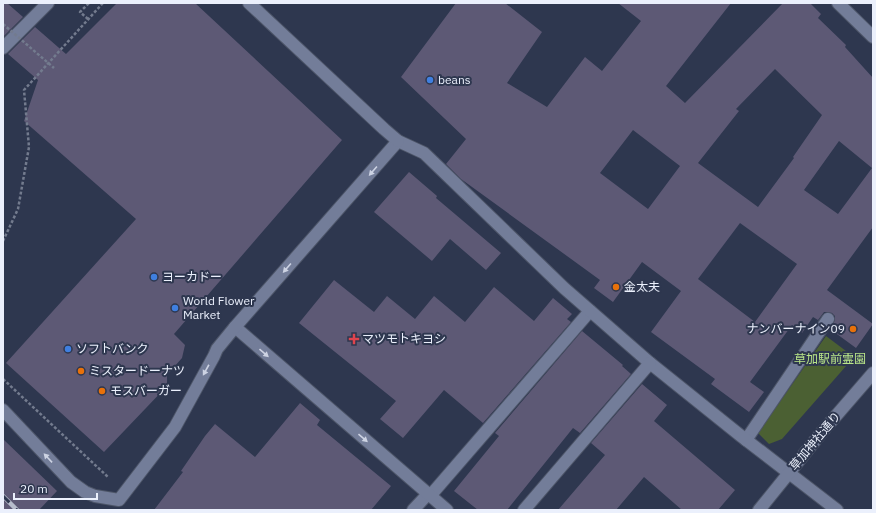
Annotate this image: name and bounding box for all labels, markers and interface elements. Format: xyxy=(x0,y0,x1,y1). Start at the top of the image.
place label: beans xyxy=(438,72,471,87)
marker: beans xyxy=(425,75,435,85)
one-way arrow xyxy=(368,165,377,176)
one-way arrow xyxy=(282,263,291,273)
place label: ヨーカドー xyxy=(162,269,222,284)
marker: ヨーカドー xyxy=(149,272,159,282)
place label: 金太夫 xyxy=(624,279,660,294)
marker: 金太夫 xyxy=(611,282,621,292)
place label: World Flower Market xyxy=(183,293,255,322)
marker: World Flower Market xyxy=(170,303,180,313)
place label: ナンバーナイン09 xyxy=(747,321,845,336)
marker: ナンバーナイン09 xyxy=(848,324,858,334)
place label: マツモトキヨシ xyxy=(362,331,446,346)
marker: マツモトキヨシ xyxy=(349,334,359,344)
place label: ソフトバンク xyxy=(76,341,149,356)
marker: ソフトバンク xyxy=(63,344,73,354)
one-way arrow xyxy=(259,348,269,357)
park label: 草加駅前霊園 xyxy=(794,351,866,366)
place label: ミスタードーナツ xyxy=(89,363,185,378)
one-way arrow xyxy=(203,364,209,375)
marker: ミスタードーナツ xyxy=(76,366,86,376)
place label: モスバーガー xyxy=(110,383,182,398)
marker: モスバーガー xyxy=(97,386,107,396)
street label: 草加神社通り xyxy=(786,408,844,473)
one-way arrow xyxy=(357,433,368,442)
one-way arrow xyxy=(44,453,53,463)
scale bar xyxy=(14,475,97,501)
text: 20 m xyxy=(20,481,48,496)

